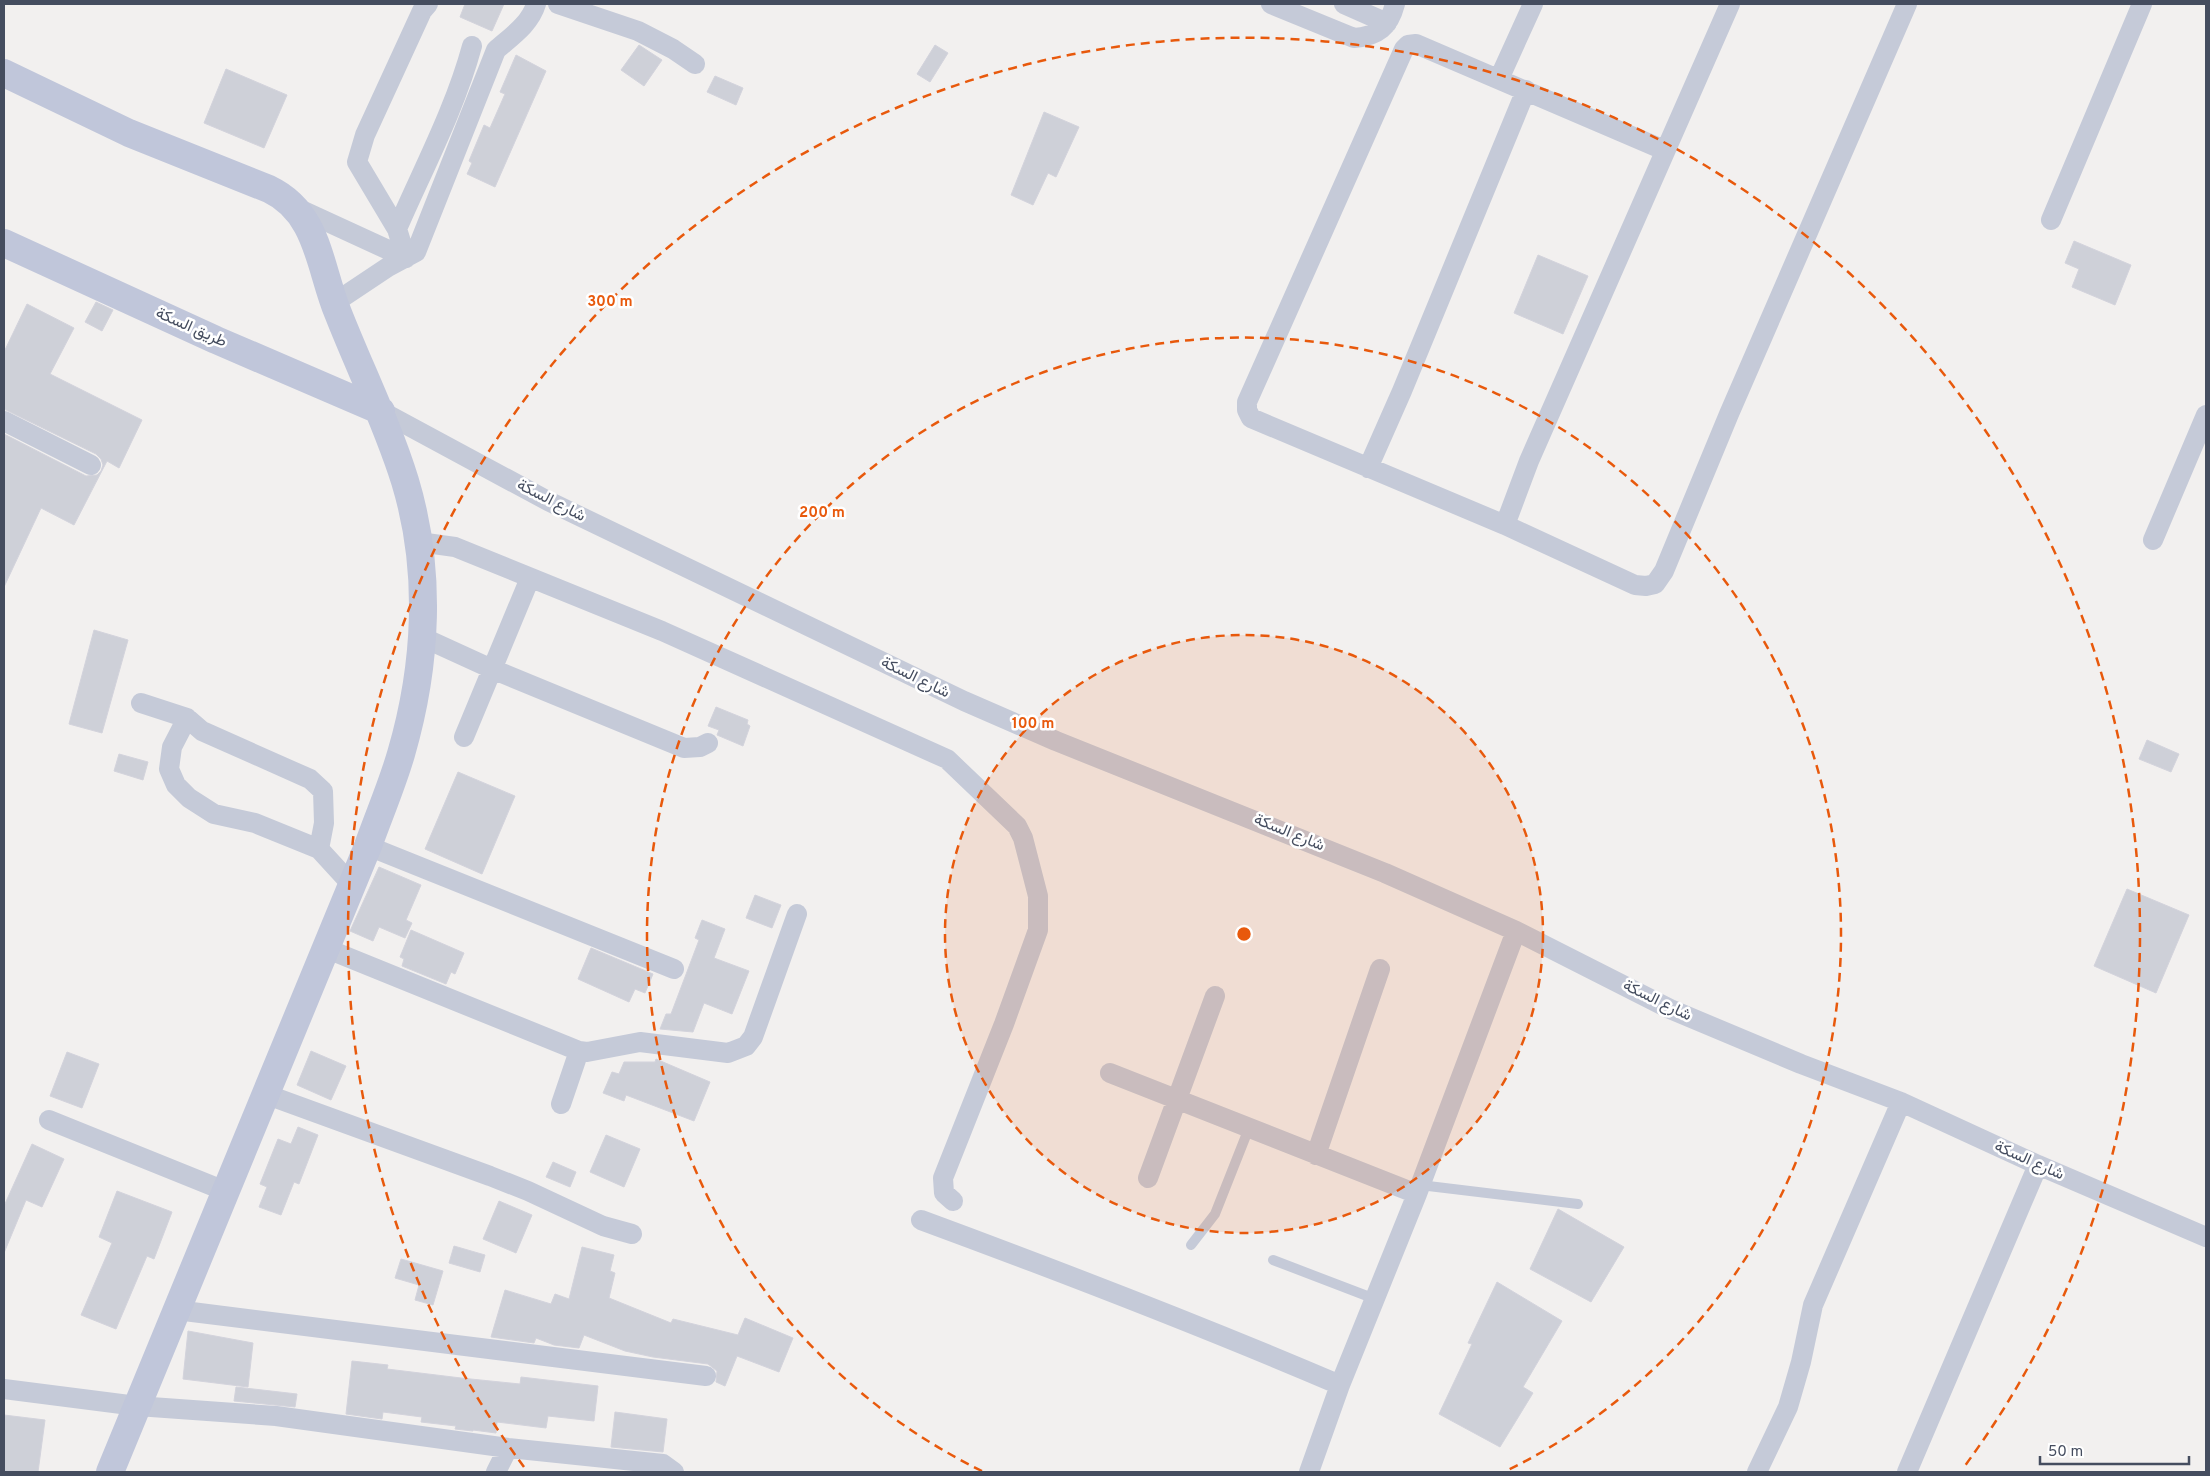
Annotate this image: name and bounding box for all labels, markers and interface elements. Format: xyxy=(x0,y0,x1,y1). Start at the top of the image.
text: 300 m xyxy=(587,293,633,312)
street label: طريق السكة xyxy=(152,303,230,353)
street label: شارع السكة xyxy=(513,475,589,527)
text: 200 m xyxy=(799,504,845,523)
street label: شارع السكة xyxy=(877,653,953,703)
text: 100 m xyxy=(1012,715,1054,734)
street label: شارع السكة xyxy=(1251,810,1327,856)
centre of rings xyxy=(1235,925,1253,943)
street label: شارع السكة xyxy=(1619,976,1695,1026)
street label: شارع السكة xyxy=(1991,1137,2067,1185)
scale bar xyxy=(2040,1434,2189,1466)
text: 50 m xyxy=(2048,1443,2083,1462)

